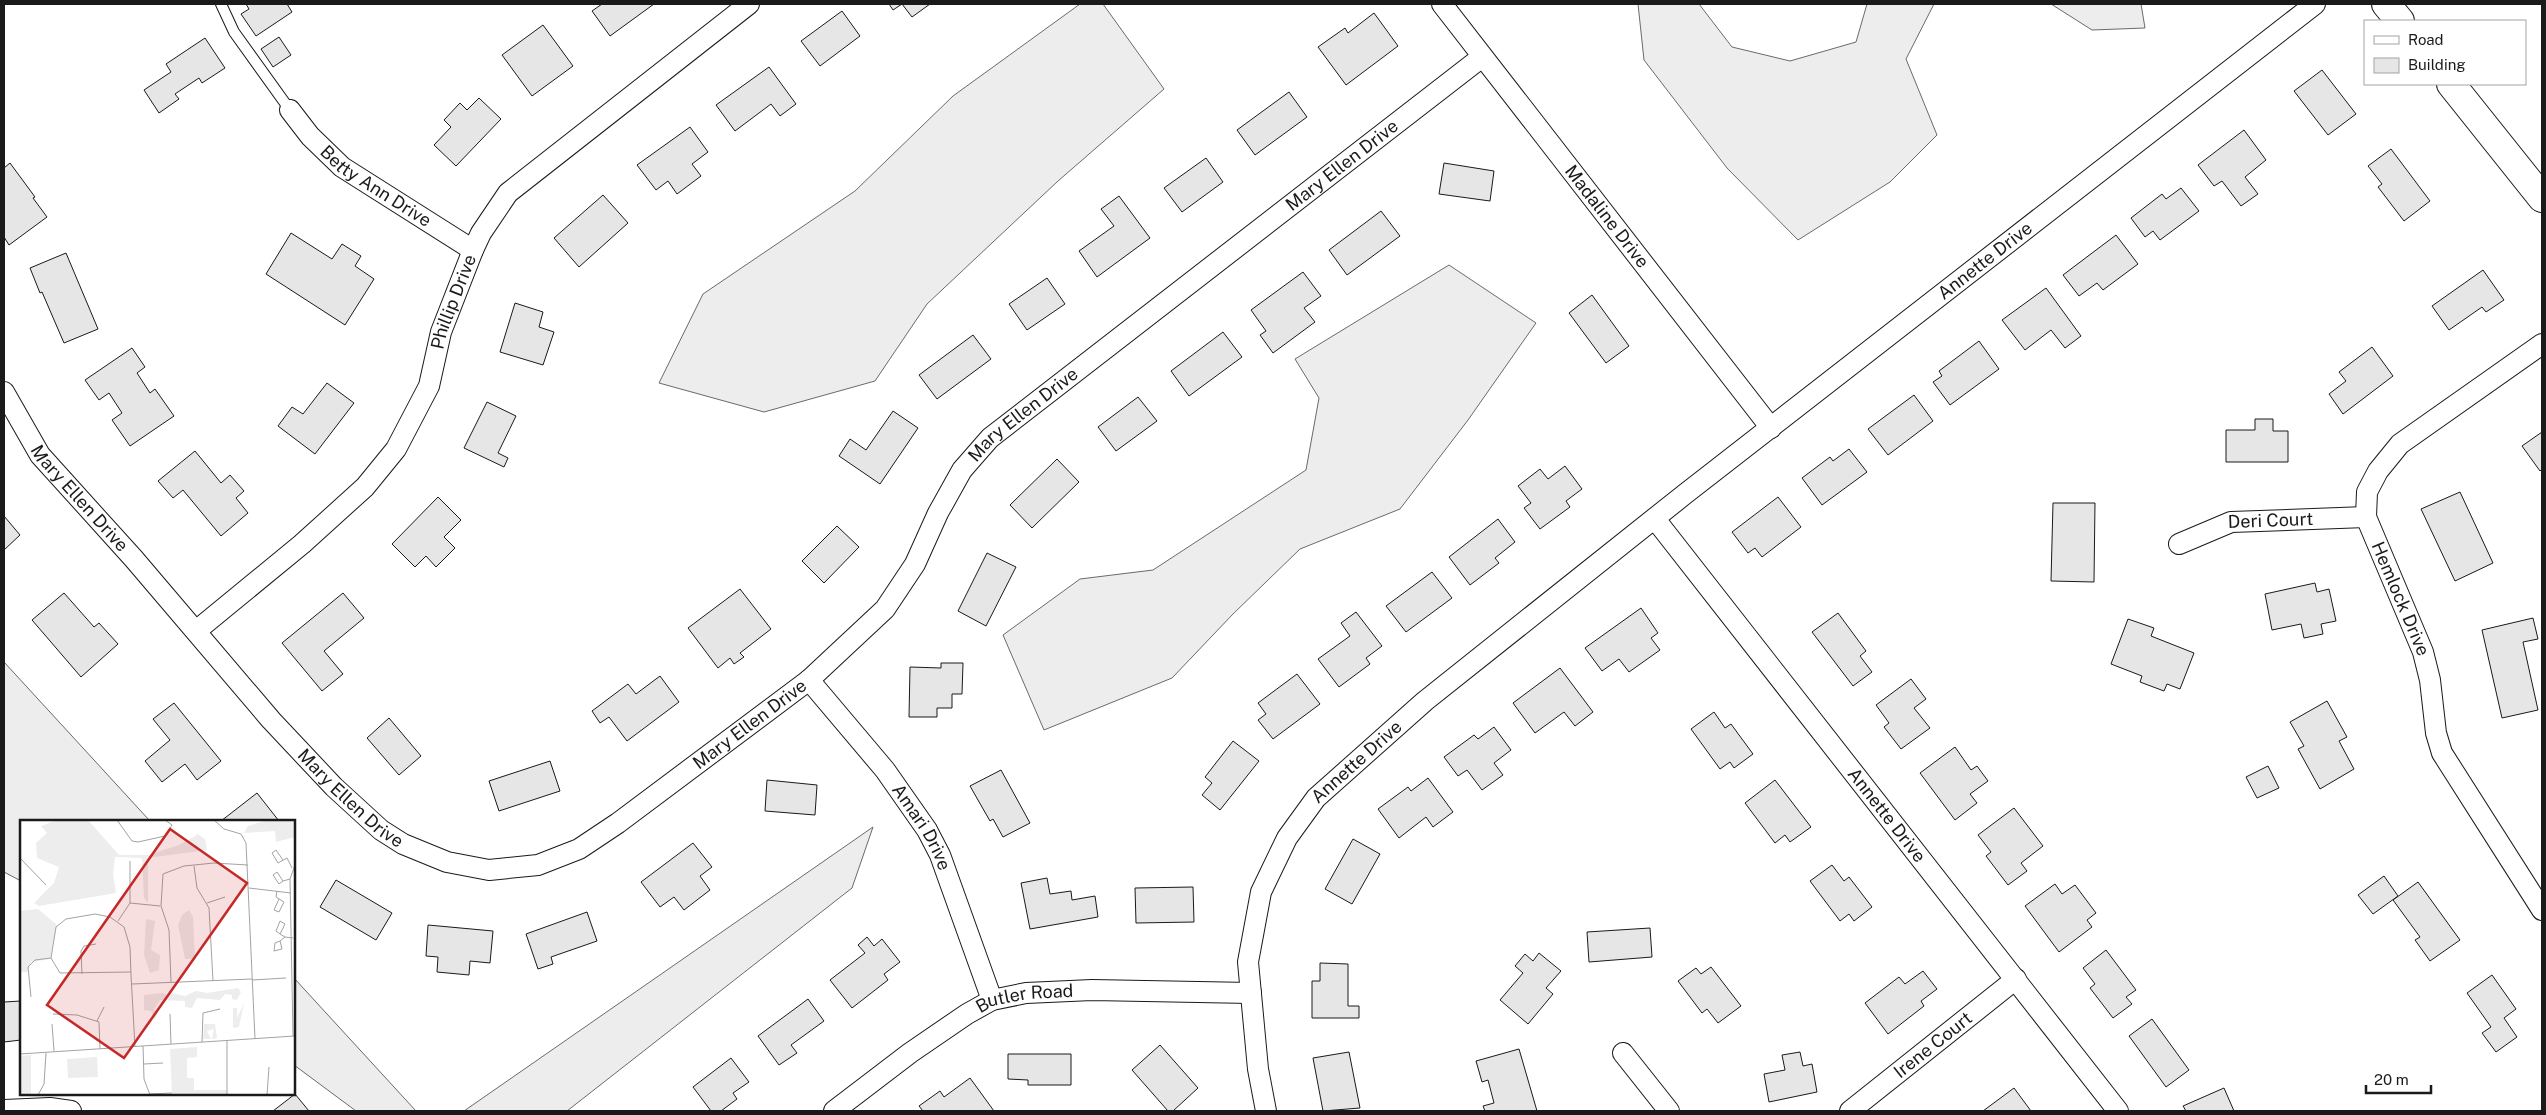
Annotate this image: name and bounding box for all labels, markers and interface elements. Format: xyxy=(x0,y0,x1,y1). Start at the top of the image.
legend xyxy=(2364,20,2526,85)
text: Road xyxy=(2408,31,2444,48)
text: Building xyxy=(2408,56,2466,73)
street label: Mary Ellen Drive xyxy=(1281,115,1402,215)
street label: Betty Ann Drive xyxy=(316,141,435,231)
street label: Madaline Drive xyxy=(1561,161,1654,272)
street label: Annette Drive xyxy=(1933,217,2036,304)
street label: Phillip Drive xyxy=(426,251,480,351)
street label: Mary Ellen Drive xyxy=(963,363,1082,466)
street label: Mary Ellen Drive xyxy=(26,441,133,556)
street label: Deri Court xyxy=(2227,508,2314,532)
street label: Hemlock Drive xyxy=(2368,538,2434,659)
street label: Mary Ellen Drive xyxy=(689,675,810,773)
street label: Annette Drive xyxy=(1307,716,1406,807)
street label: Mary Ellen Drive xyxy=(294,744,407,852)
street label: Annette Drive xyxy=(1844,764,1930,866)
street label: Amari Drive xyxy=(888,780,956,873)
inset map xyxy=(20,820,295,1095)
street label: Butler Road xyxy=(972,980,1074,1017)
street label: Irene Court xyxy=(1889,1007,1976,1082)
scale bar xyxy=(2366,1062,2431,1094)
text: 20 m xyxy=(2374,1071,2409,1088)

